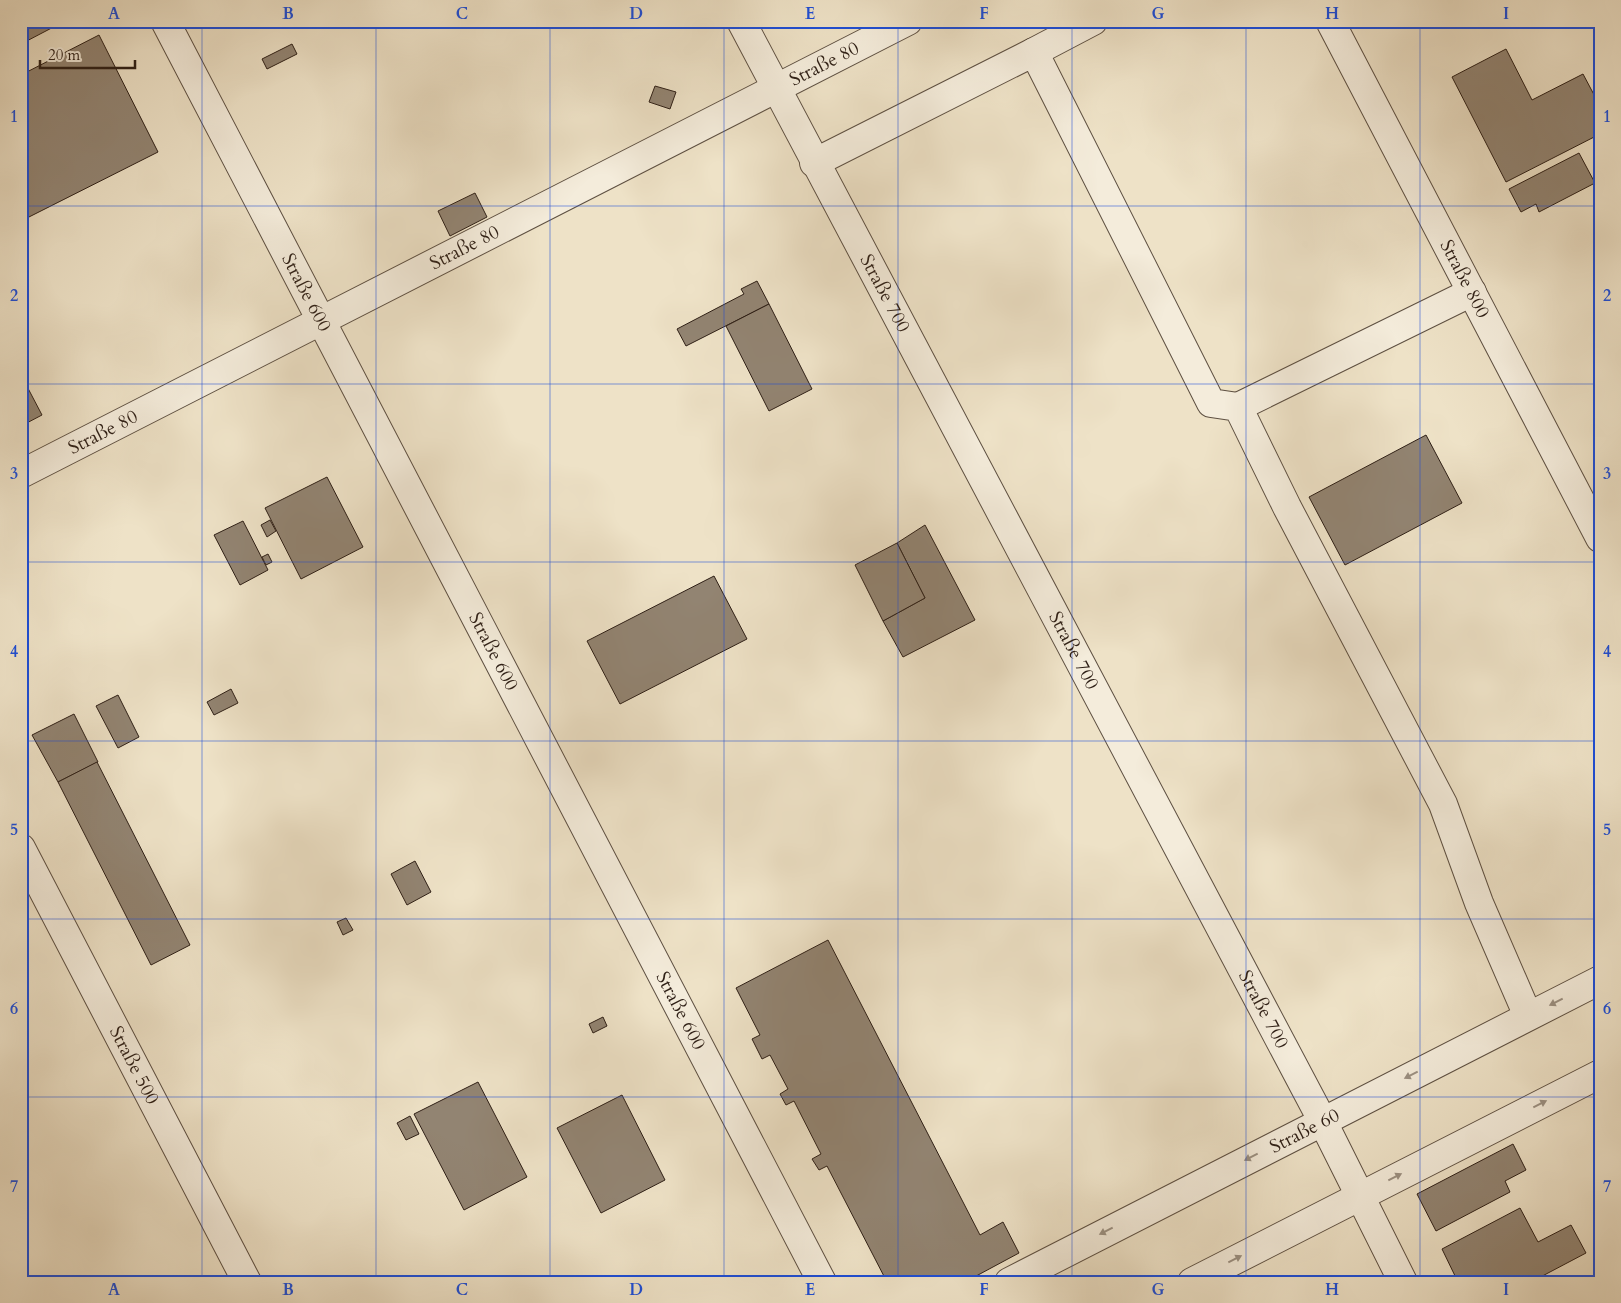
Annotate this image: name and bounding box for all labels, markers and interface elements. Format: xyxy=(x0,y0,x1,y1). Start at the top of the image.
text: A xyxy=(108,3,120,25)
text: B xyxy=(282,3,294,25)
text: C xyxy=(456,3,468,25)
text: D xyxy=(629,3,643,25)
text: E xyxy=(805,3,815,25)
text: F xyxy=(979,3,989,25)
text: G xyxy=(1151,3,1165,25)
text: H xyxy=(1325,3,1339,25)
text: I xyxy=(1503,3,1509,25)
street label: Straße 80 xyxy=(785,35,864,92)
scale bar xyxy=(40,38,135,70)
text: 20 m xyxy=(48,45,80,65)
text: 1 xyxy=(10,106,18,128)
text: 1 xyxy=(1603,106,1611,128)
street label: Straße 80 xyxy=(425,219,504,276)
street label: Straße 800 xyxy=(1434,235,1496,323)
street label: Straße 600 xyxy=(275,249,338,336)
street label: Straße 700 xyxy=(854,250,916,337)
text: 2 xyxy=(10,285,18,307)
text: 2 xyxy=(1603,285,1611,307)
street label: Straße 80 xyxy=(64,403,143,461)
text: 3 xyxy=(10,463,18,485)
text: 3 xyxy=(1603,463,1611,485)
street label: Straße 700 xyxy=(1042,607,1105,694)
street label: Straße 600 xyxy=(462,608,525,695)
text: 4 xyxy=(10,641,18,663)
text: 4 xyxy=(1603,641,1611,663)
text: 5 xyxy=(10,819,18,841)
text: 5 xyxy=(1603,819,1611,841)
street label: Straße 700 xyxy=(1232,966,1295,1053)
street label: Straße 600 xyxy=(649,967,712,1055)
text: 6 xyxy=(10,998,18,1020)
one-way arrow xyxy=(1549,998,1563,1006)
text: 6 xyxy=(1603,998,1611,1020)
street label: Straße 500 xyxy=(103,1022,165,1109)
one-way arrow xyxy=(1404,1071,1418,1079)
one-way arrow xyxy=(1533,1100,1548,1108)
street label: Straße 60 xyxy=(1265,1102,1344,1160)
one-way arrow xyxy=(1244,1153,1258,1161)
one-way arrow xyxy=(1388,1173,1403,1181)
text: 7 xyxy=(10,1176,18,1198)
text: 7 xyxy=(1603,1176,1611,1198)
one-way arrow xyxy=(1099,1227,1114,1235)
one-way arrow xyxy=(1228,1255,1242,1263)
text: A xyxy=(108,1279,120,1301)
text: B xyxy=(282,1279,294,1301)
text: C xyxy=(456,1279,468,1301)
text: D xyxy=(629,1279,643,1301)
text: E xyxy=(805,1279,815,1301)
text: F xyxy=(979,1279,989,1301)
text: G xyxy=(1151,1279,1165,1301)
text: H xyxy=(1325,1279,1339,1301)
text: I xyxy=(1503,1279,1509,1301)

